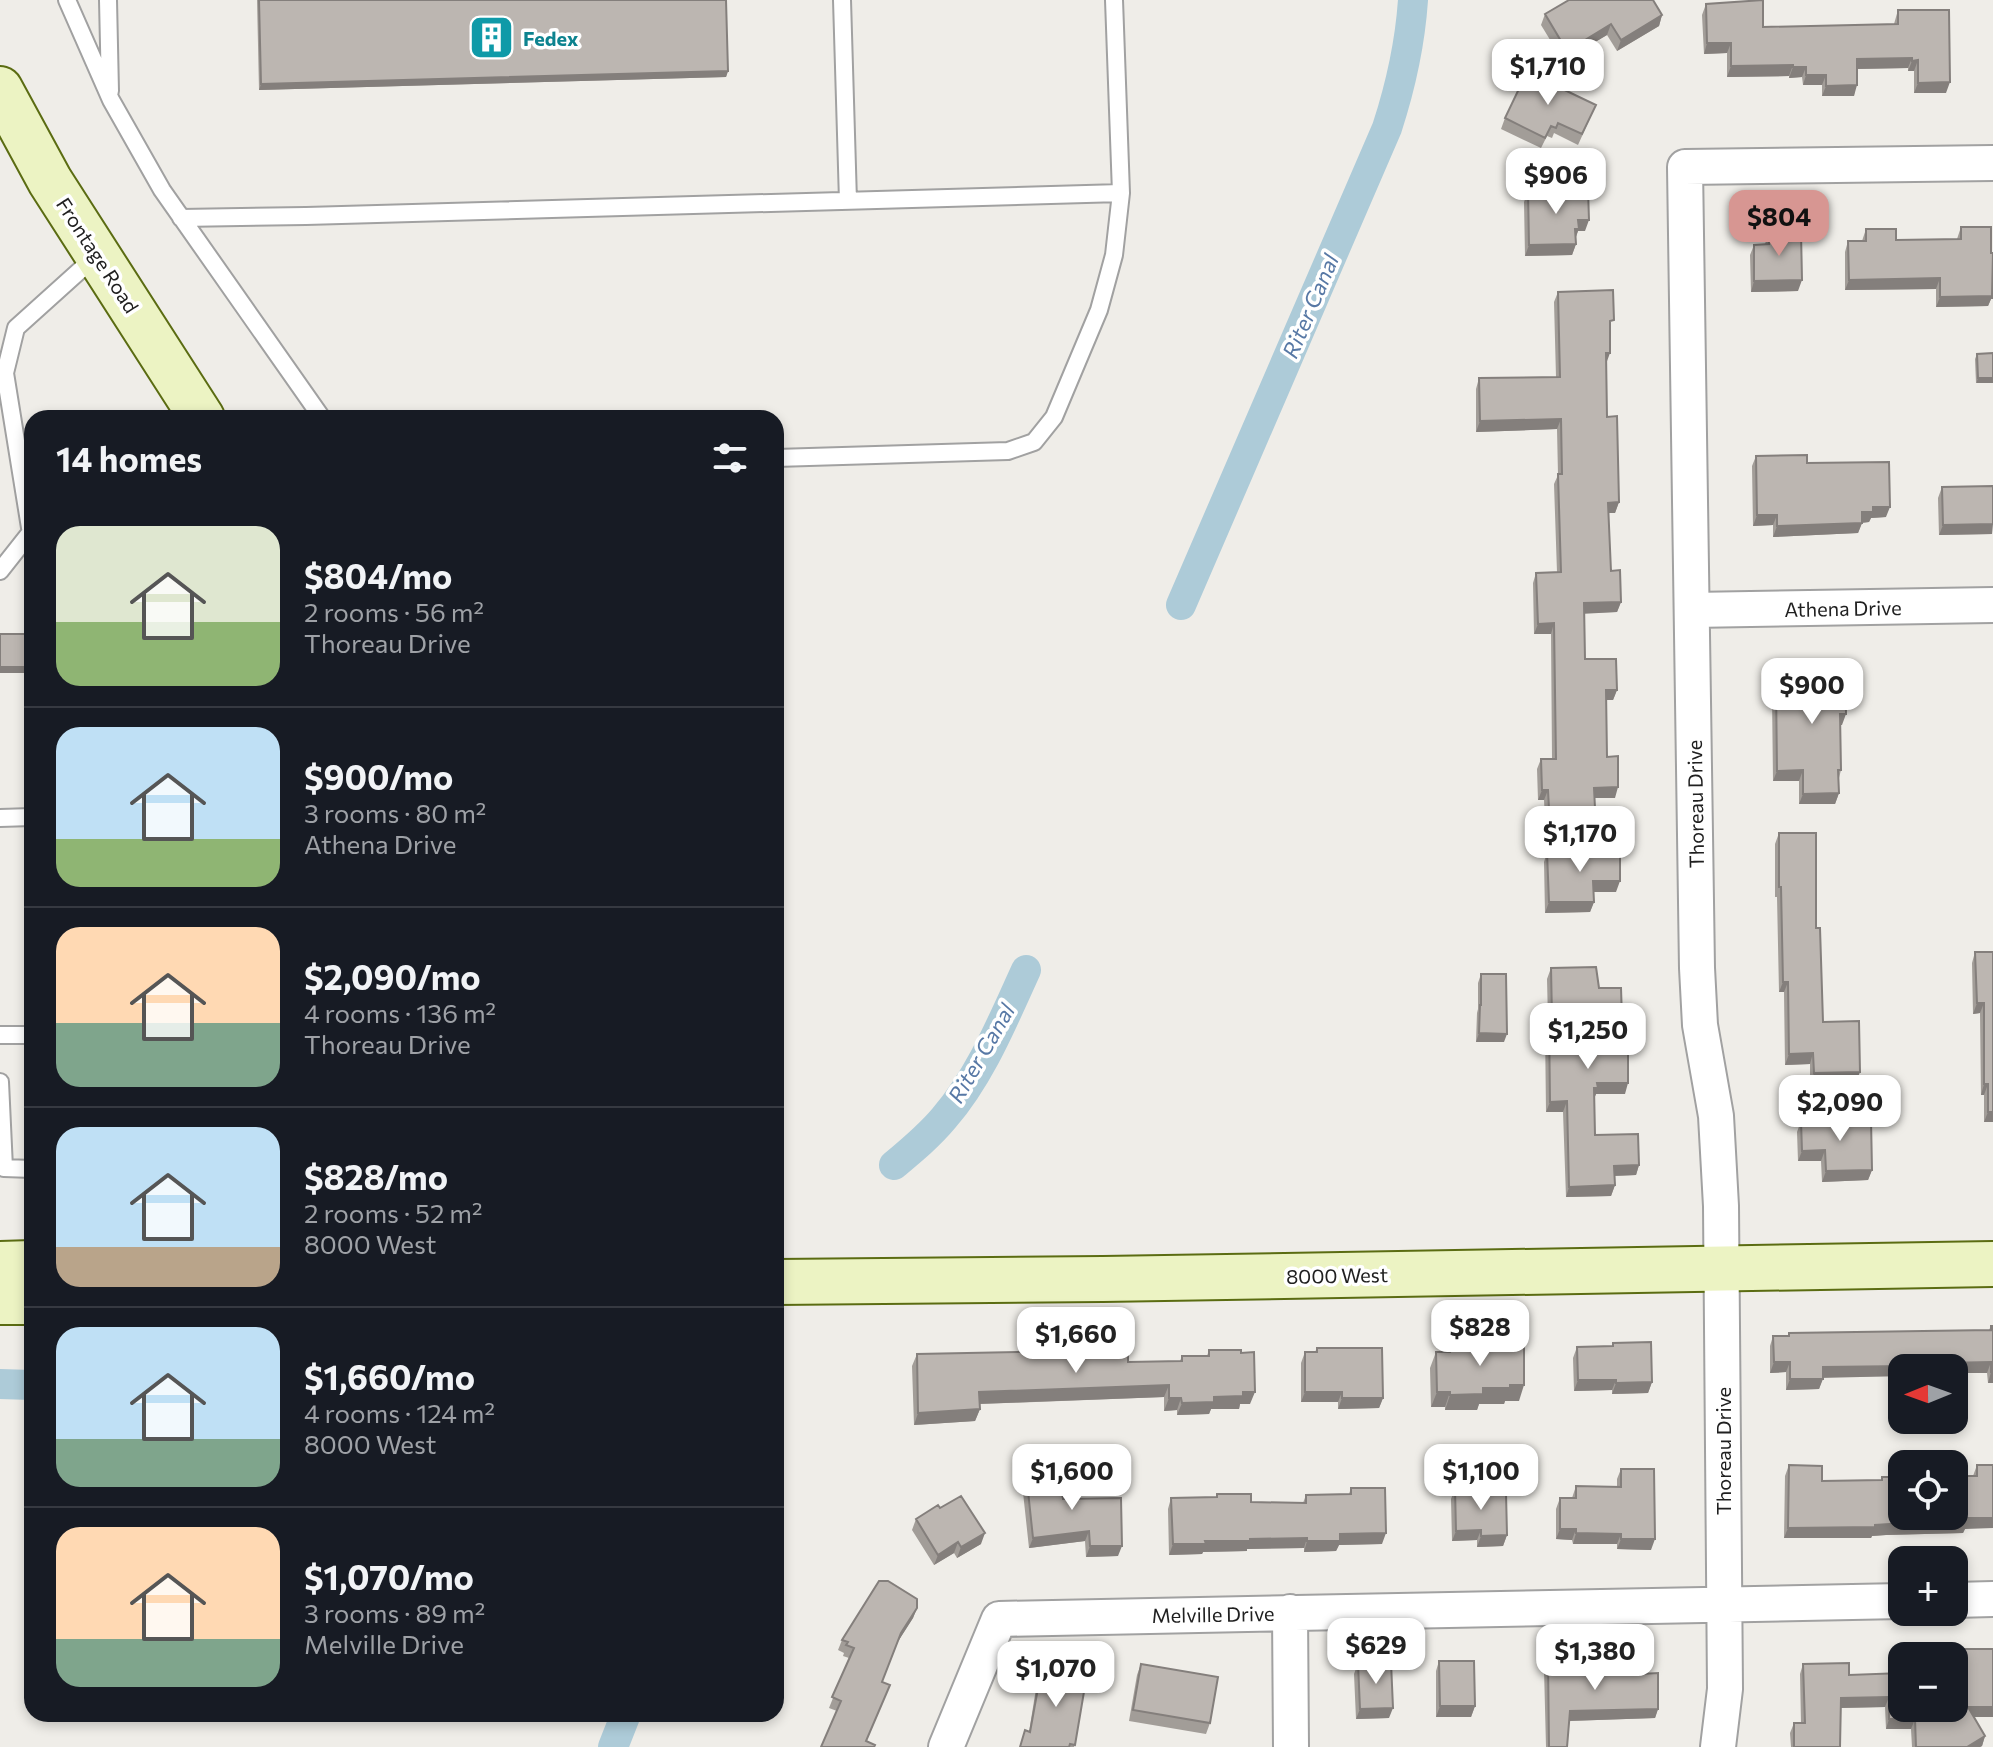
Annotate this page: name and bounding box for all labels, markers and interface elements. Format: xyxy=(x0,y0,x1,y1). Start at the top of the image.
building icon: Fedex xyxy=(468,14,516,62)
place label: Fedex xyxy=(523,26,579,50)
pin: $1,710 xyxy=(1483,39,1613,107)
text: $1,710 xyxy=(1510,49,1586,80)
pin: $906 xyxy=(1509,148,1603,216)
text: $906 xyxy=(1524,158,1588,189)
pin: $804 xyxy=(1732,190,1826,258)
street label: Frontage Road xyxy=(52,193,144,317)
text: $804 xyxy=(1747,200,1811,231)
water label: Riter Canal xyxy=(1276,250,1344,362)
icon: filters xyxy=(708,436,752,480)
text: 14 homes xyxy=(56,437,202,479)
text: $804/mo xyxy=(304,554,452,596)
icon: home xyxy=(120,558,216,654)
street label: Athena Drive xyxy=(1784,595,1902,621)
text: 2 rooms · 56 m² xyxy=(304,596,484,627)
text: Thoreau Drive xyxy=(304,627,471,658)
pin: $900 xyxy=(1765,658,1859,726)
text: $900 xyxy=(1779,668,1845,699)
street label: Thoreau Drive xyxy=(1682,740,1708,868)
text: $900/mo xyxy=(304,755,453,797)
icon: home xyxy=(120,759,216,855)
text: 3 rooms · 80 m² xyxy=(304,797,486,828)
pin: $1,170 xyxy=(1515,806,1645,874)
text: $1,170 xyxy=(1543,816,1617,847)
text: Athena Drive xyxy=(304,828,456,859)
text: $2,090/mo xyxy=(304,955,481,997)
icon: home xyxy=(120,959,216,1055)
text: 4 rooms · 136 m² xyxy=(304,997,496,1028)
water label: Riter Canal xyxy=(942,998,1020,1107)
pin: $1,250 xyxy=(1523,1003,1653,1071)
text: $1,250 xyxy=(1548,1013,1628,1044)
text: Thoreau Drive xyxy=(304,1028,471,1059)
pin: $2,090 xyxy=(1775,1075,1905,1143)
text: $2,090 xyxy=(1797,1085,1883,1116)
text: $828/mo xyxy=(304,1155,448,1197)
icon: home xyxy=(120,1159,216,1255)
text: 2 rooms · 52 m² xyxy=(304,1197,482,1228)
text: 8000 West xyxy=(304,1228,437,1259)
street label: 8000 West xyxy=(1286,1262,1388,1288)
pin: $828 xyxy=(1433,1300,1527,1368)
pin: $1,660 xyxy=(1011,1307,1141,1375)
text: $828 xyxy=(1449,1310,1511,1341)
text: $1,660 xyxy=(1035,1317,1117,1348)
north arrow xyxy=(1888,1354,1968,1434)
map controls xyxy=(1888,1354,1968,1722)
text: $1,660/mo xyxy=(304,1355,475,1397)
icon: home xyxy=(120,1359,216,1455)
street label: Thoreau Drive xyxy=(1711,1387,1735,1515)
text: 4 rooms · 124 m² xyxy=(304,1397,495,1428)
text: 8000 West xyxy=(304,1428,437,1459)
pin: $1,600 xyxy=(1007,1444,1137,1512)
pin: $1,100 xyxy=(1416,1444,1546,1512)
button: locate xyxy=(1888,1450,1968,1530)
text: $1,600 xyxy=(1030,1454,1114,1485)
text: $1,100 xyxy=(1442,1454,1520,1485)
button: + xyxy=(1888,1546,1968,1626)
text: $1,070/mo xyxy=(304,1555,474,1597)
icon: home xyxy=(120,1559,216,1655)
text: 3 rooms · 89 m² xyxy=(304,1597,485,1628)
street label: Melville Drive xyxy=(1151,1601,1275,1627)
pin: $629 xyxy=(1329,1618,1423,1686)
pin: $1,380 xyxy=(1530,1624,1660,1692)
text: Melville Drive xyxy=(304,1628,464,1659)
text: $629 xyxy=(1345,1628,1407,1659)
text: $1,380 xyxy=(1554,1634,1636,1665)
pin: $1,070 xyxy=(991,1641,1121,1709)
button: − xyxy=(1888,1642,1968,1722)
text: $1,070 xyxy=(1015,1651,1097,1682)

